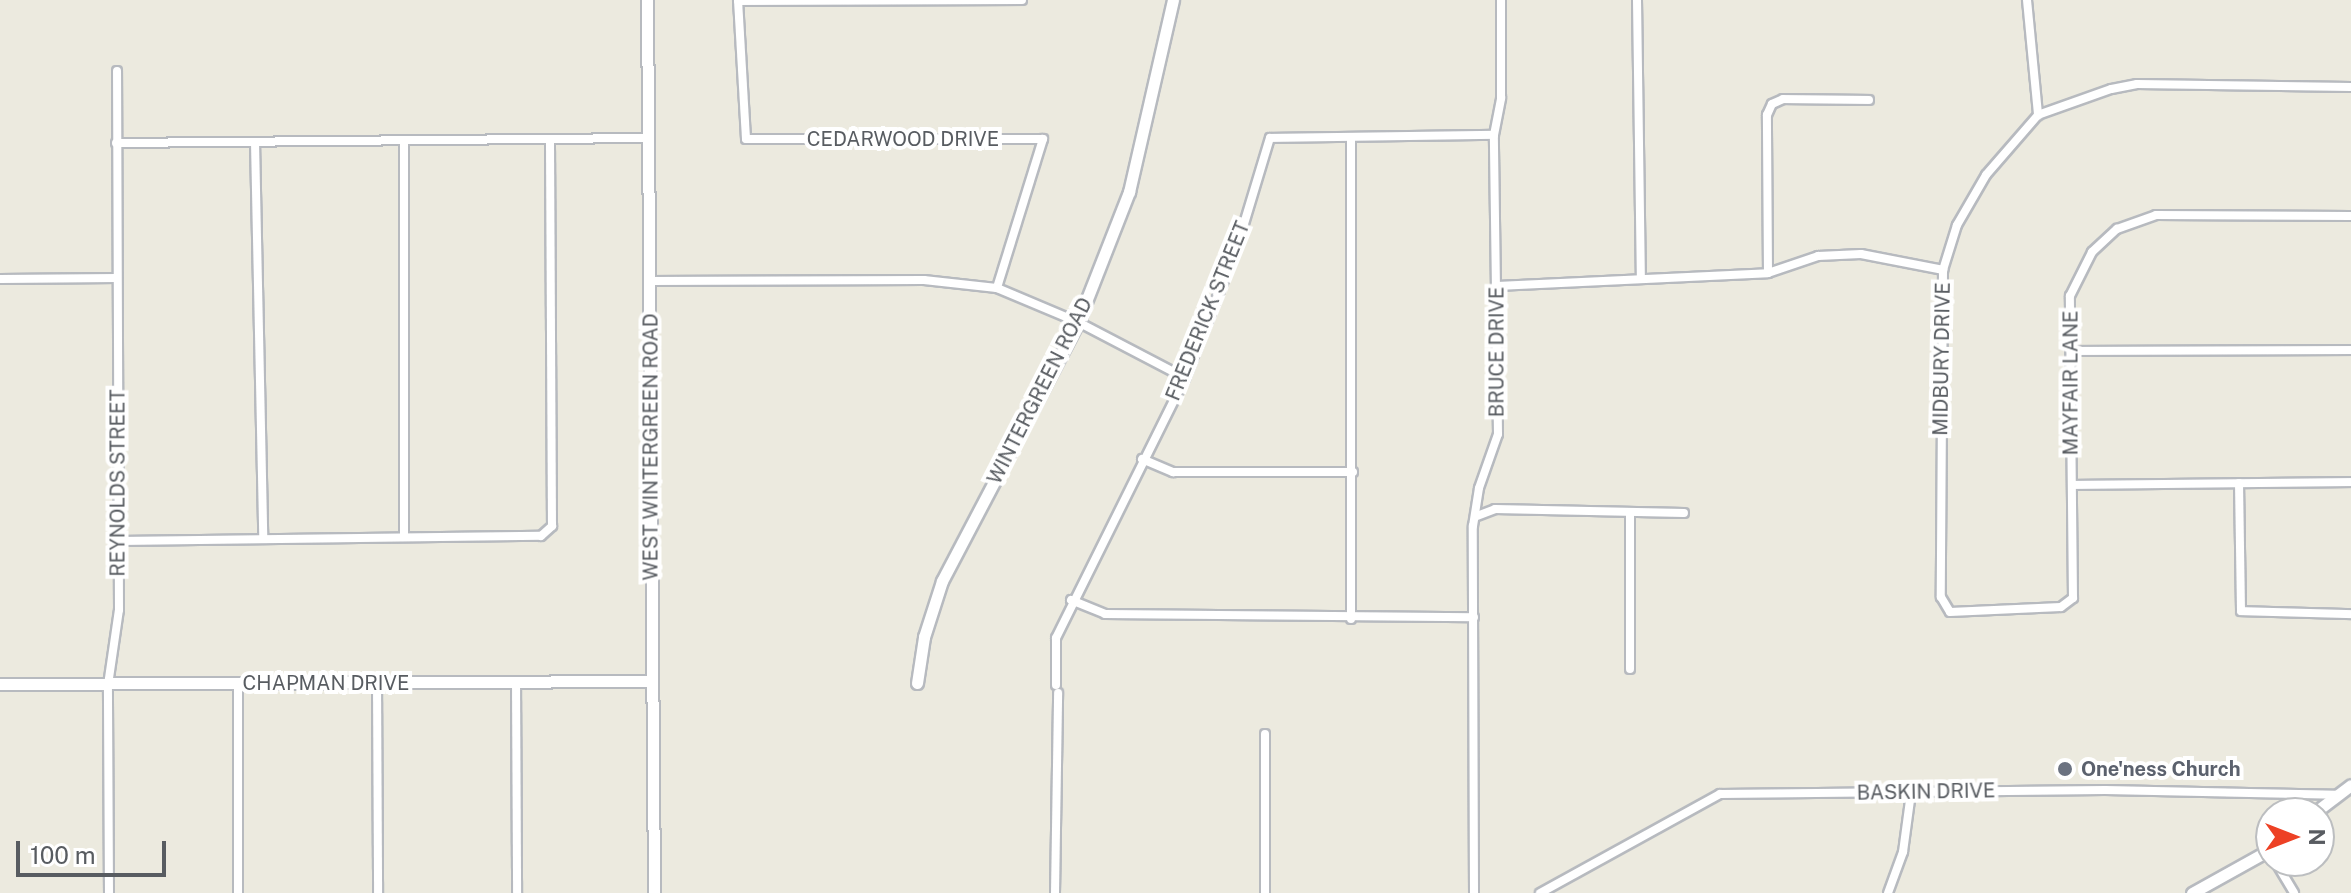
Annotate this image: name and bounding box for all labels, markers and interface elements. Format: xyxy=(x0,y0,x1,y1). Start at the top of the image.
street label: CEDARWOOD DRIVE xyxy=(807,127,999,151)
street label: FREDERICK STREET xyxy=(1161,218,1255,404)
street label: MIDBURY DRIVE xyxy=(1929,282,1955,436)
street label: BRUCE DRIVE xyxy=(1485,287,1509,417)
street label: WINTERGREEN ROAD xyxy=(983,294,1097,488)
street label: MAYFAIR LANE xyxy=(2059,311,2083,455)
street label: WEST WINTERGREEN ROAD xyxy=(639,313,663,581)
street label: REYNOLDS STREET xyxy=(106,389,130,577)
street label: CHAPMAN DRIVE xyxy=(243,671,409,695)
place label: One'ness Church xyxy=(2081,757,2241,781)
marker: One'ness Church xyxy=(2056,760,2074,778)
street label: BASKIN DRIVE xyxy=(1856,779,1996,805)
north arrow xyxy=(2255,797,2335,877)
scale bar xyxy=(20,825,170,875)
text: N xyxy=(2304,828,2330,846)
text: 100 m xyxy=(30,841,96,869)

